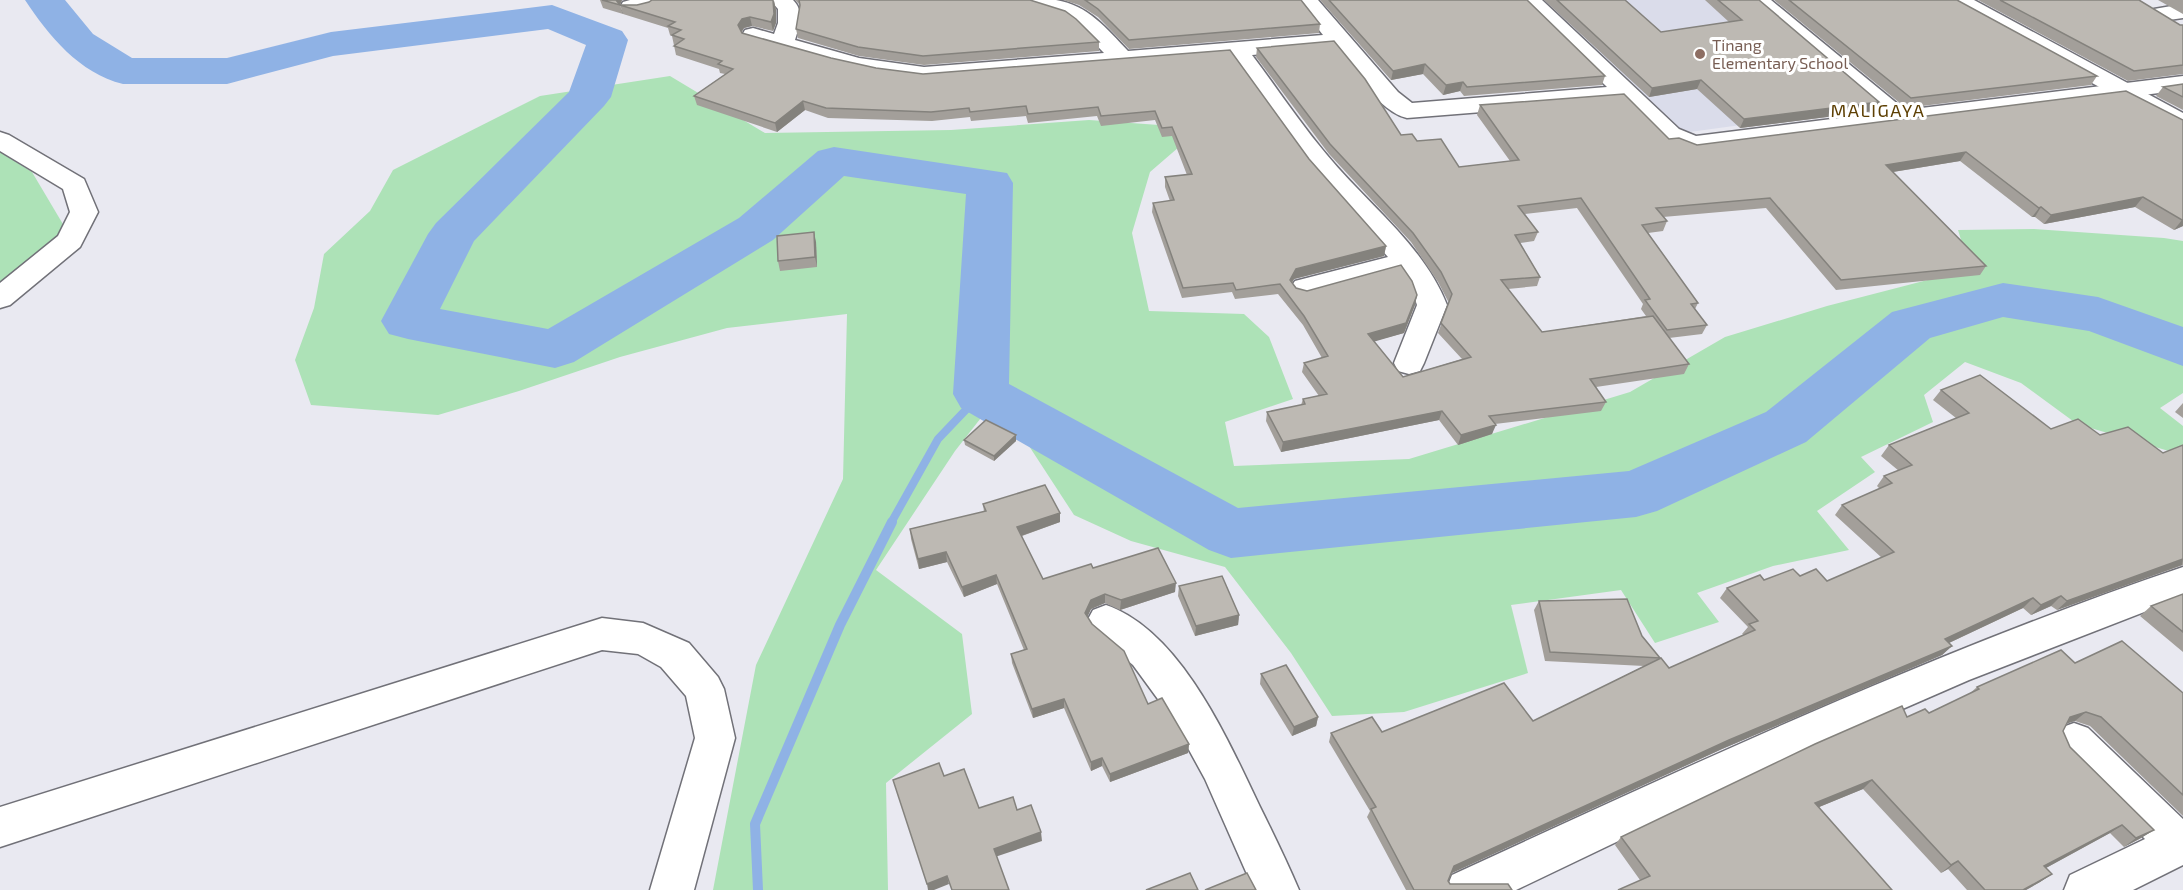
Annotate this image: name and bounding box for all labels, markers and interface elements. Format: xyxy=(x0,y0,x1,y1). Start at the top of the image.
place label: Tinang Elementary School xyxy=(1712,35,1848,72)
marker: Tinang Elementary School xyxy=(1693,47,1707,61)
district label: MALIGAYA xyxy=(1831,99,1925,121)

